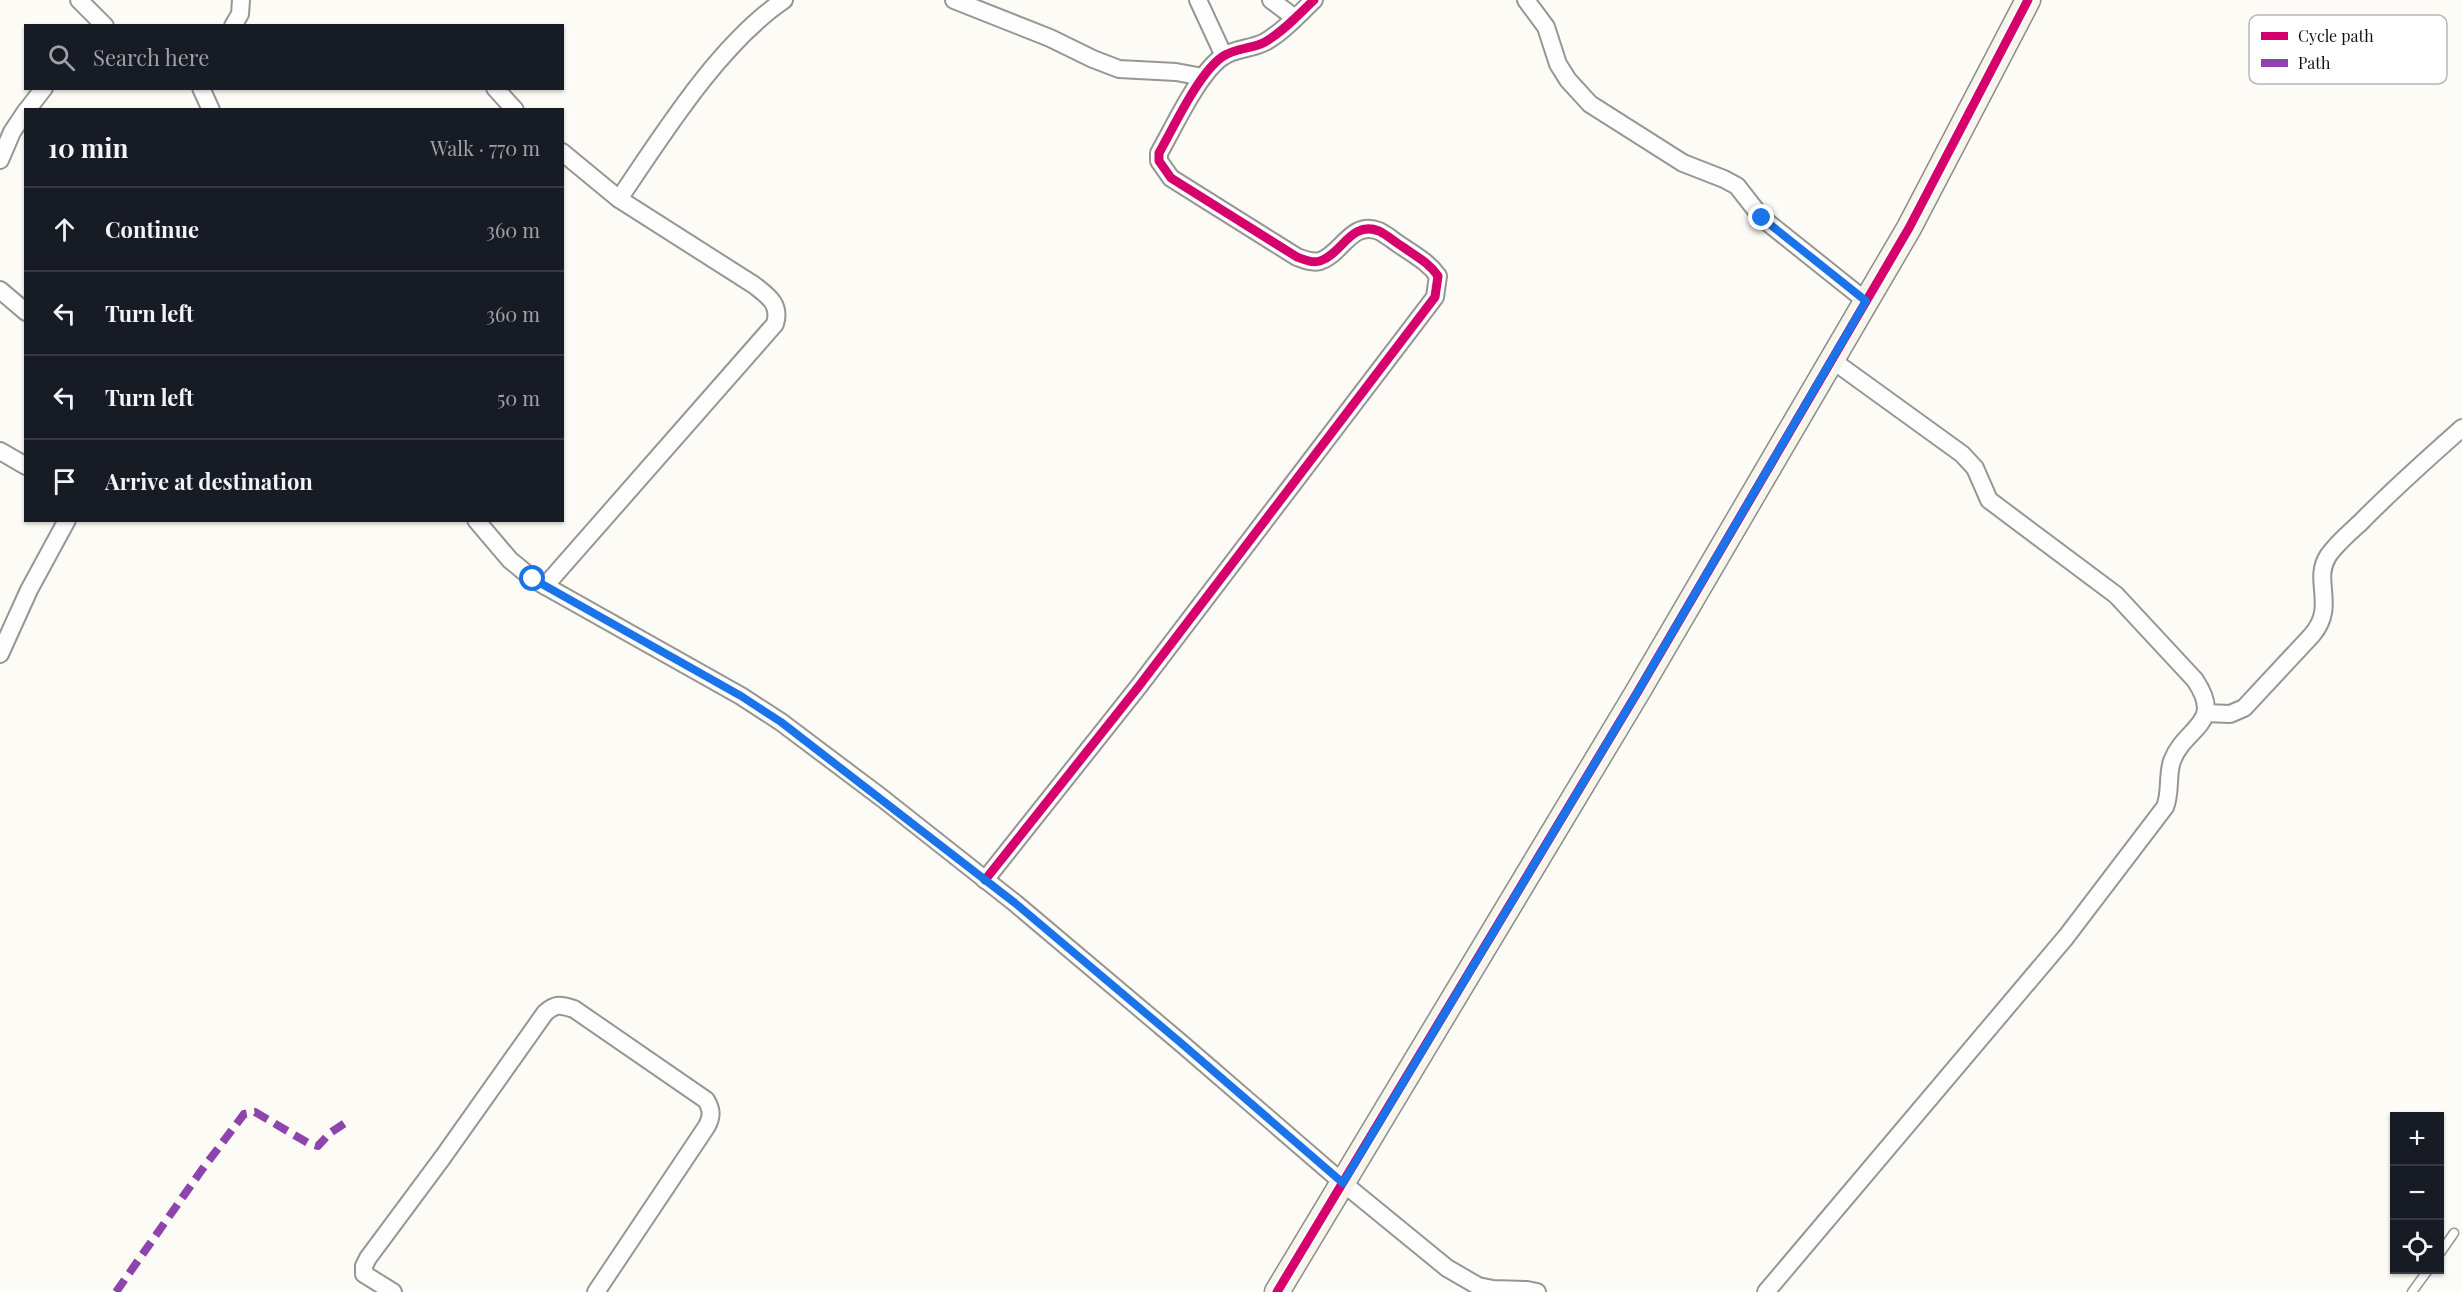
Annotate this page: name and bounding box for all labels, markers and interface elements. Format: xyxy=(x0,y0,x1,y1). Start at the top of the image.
legend xyxy=(2249,15,2447,84)
search box xyxy=(24,24,564,90)
text: Cycle path xyxy=(2298,25,2374,46)
icon: search xyxy=(45,41,78,74)
text: Search here xyxy=(93,42,209,72)
text: Path xyxy=(2298,52,2331,73)
text: 10 min xyxy=(48,130,128,165)
text: Walk · 770 m xyxy=(430,134,540,161)
route end xyxy=(1748,204,1774,230)
icon: ahead xyxy=(48,213,81,246)
text: Continue xyxy=(105,214,199,244)
text: 360 m xyxy=(486,216,540,243)
icon: left xyxy=(48,297,81,330)
text: Turn left xyxy=(105,298,194,328)
text: 360 m xyxy=(486,300,540,327)
icon: left xyxy=(48,381,81,414)
text: Turn left xyxy=(105,382,194,412)
text: 50 m xyxy=(497,384,540,411)
icon: arrive xyxy=(48,465,81,498)
text: Arrive at destination xyxy=(105,466,313,496)
route start xyxy=(519,565,545,591)
map controls xyxy=(2390,1112,2444,1274)
button: + xyxy=(2390,1112,2444,1166)
button: − xyxy=(2390,1166,2444,1220)
button: locate xyxy=(2390,1220,2444,1274)

